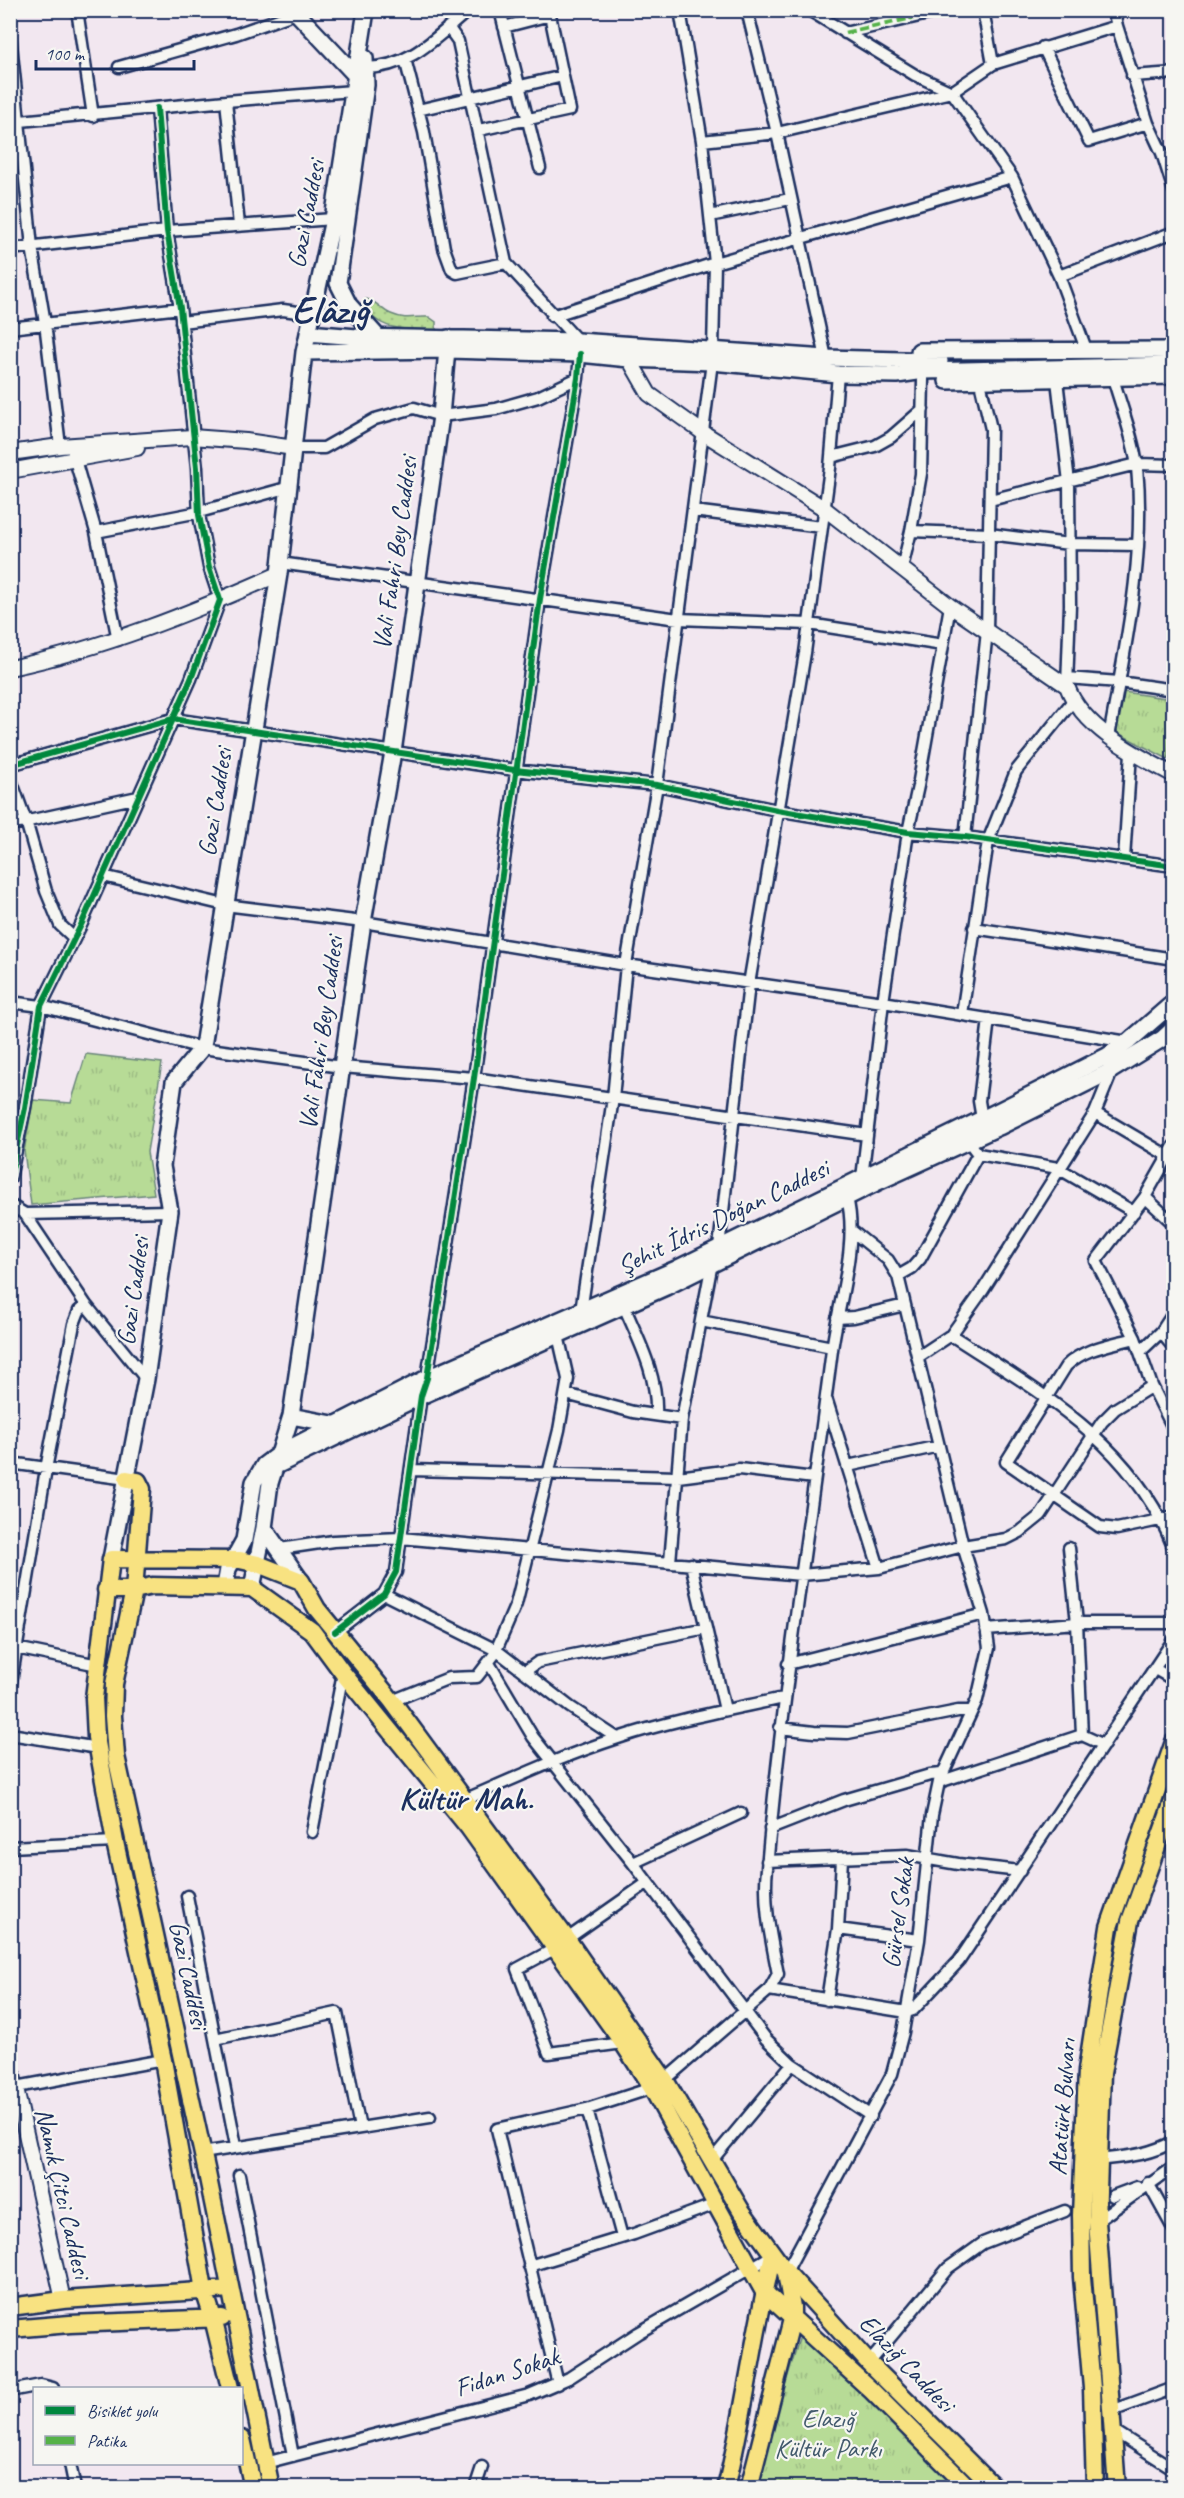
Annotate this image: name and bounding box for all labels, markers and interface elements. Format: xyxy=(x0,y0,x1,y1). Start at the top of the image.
scale bar xyxy=(36,33,194,71)
text: 100 m xyxy=(45,43,86,65)
street label: Gazi Caddesi xyxy=(279,154,333,271)
district label: Elâzığ xyxy=(292,287,374,334)
street label: Vali Fahri Bey Caddesi xyxy=(365,451,425,652)
street label: Gazi Caddesi xyxy=(190,742,240,859)
street label: Vali Fahri Bey Caddesi xyxy=(291,931,351,1132)
street label: Şehit İdris Doğan Caddesi xyxy=(612,1150,837,1282)
street label: Gazi Caddesi xyxy=(109,1232,157,1347)
district label: Kültür Mah. xyxy=(399,1778,534,1819)
street label: Gürsel Sokak xyxy=(874,1854,922,1970)
street label: Gazi Caddesi xyxy=(162,1918,217,2035)
street label: Atatürk Bulvarı xyxy=(1041,2036,1083,2177)
street label: Namık Çitci Caddesi xyxy=(27,2105,99,2285)
street label: Elazığ Caddesi xyxy=(852,2307,964,2421)
street label: Fidan Sokak xyxy=(451,2339,566,2404)
legend xyxy=(33,2387,243,2465)
text: Bisiklet yolu xyxy=(87,2400,159,2422)
park label: Elazığ Kültür Parkı xyxy=(775,2402,883,2465)
text: Patika xyxy=(87,2430,127,2452)

